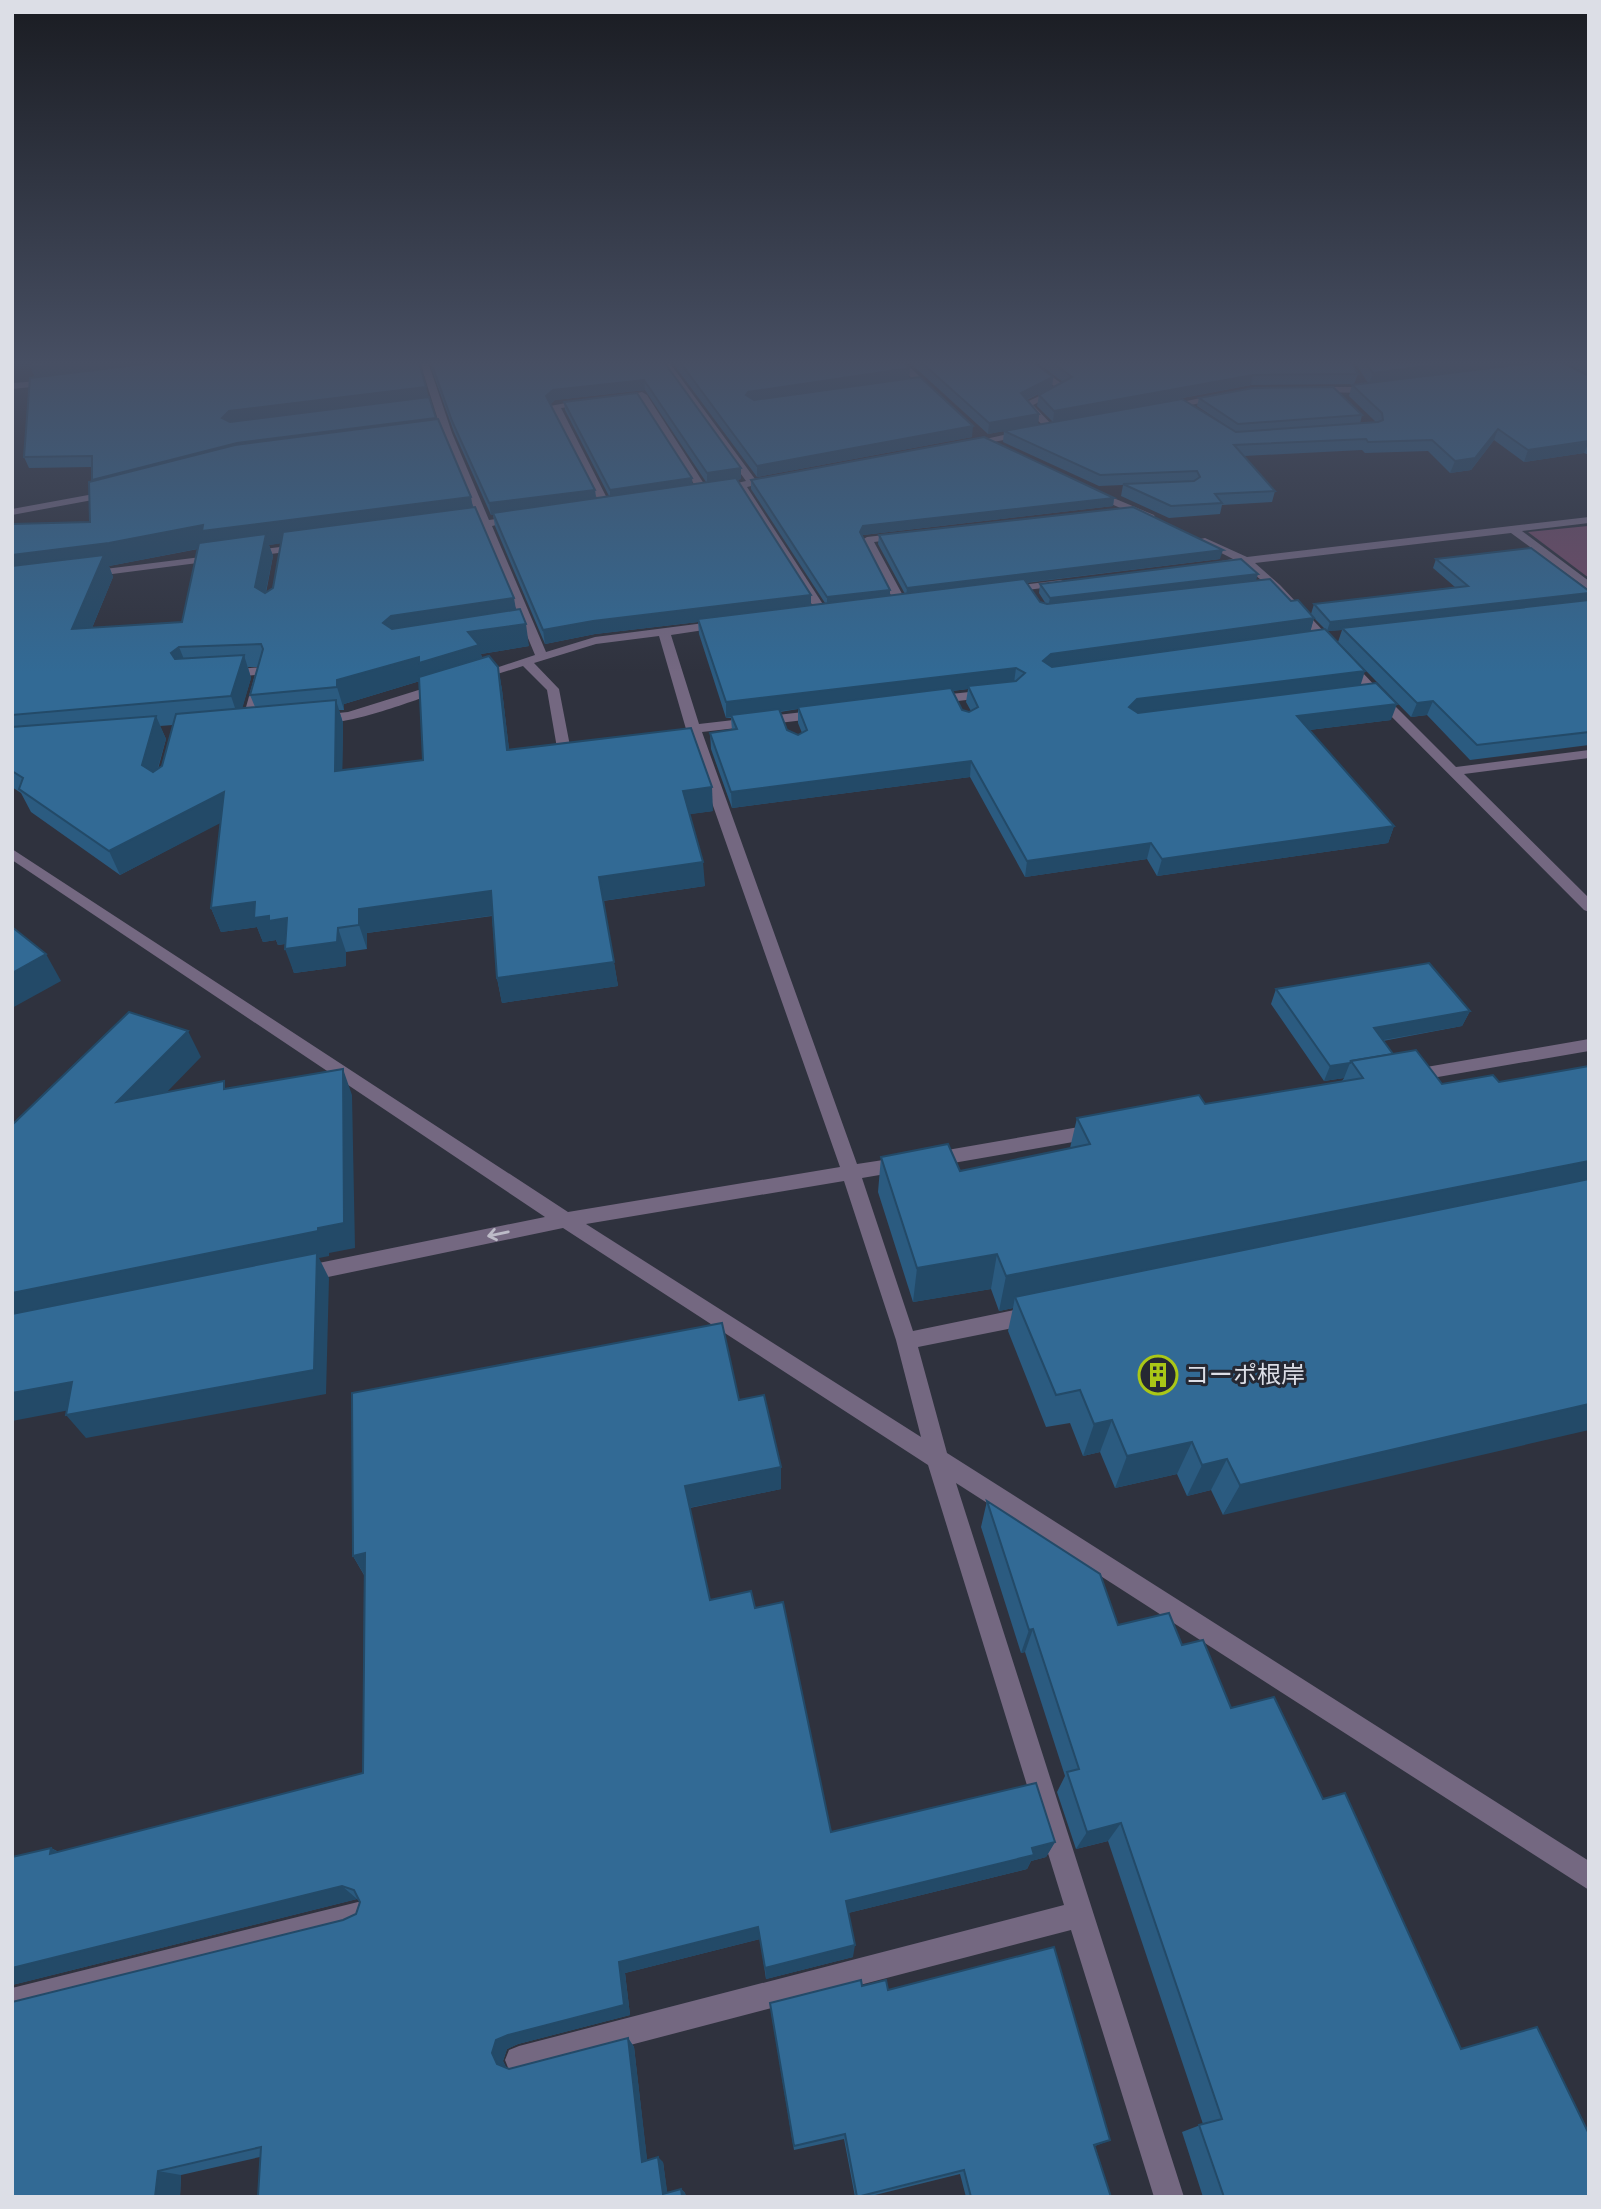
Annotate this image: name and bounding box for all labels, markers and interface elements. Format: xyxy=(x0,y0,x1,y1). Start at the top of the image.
one-way arrow xyxy=(487,1228,510,1242)
building icon: コーポ根岸 xyxy=(1137,1354,1179,1396)
place label: コーポ根岸 xyxy=(1185,1361,1305,1389)

